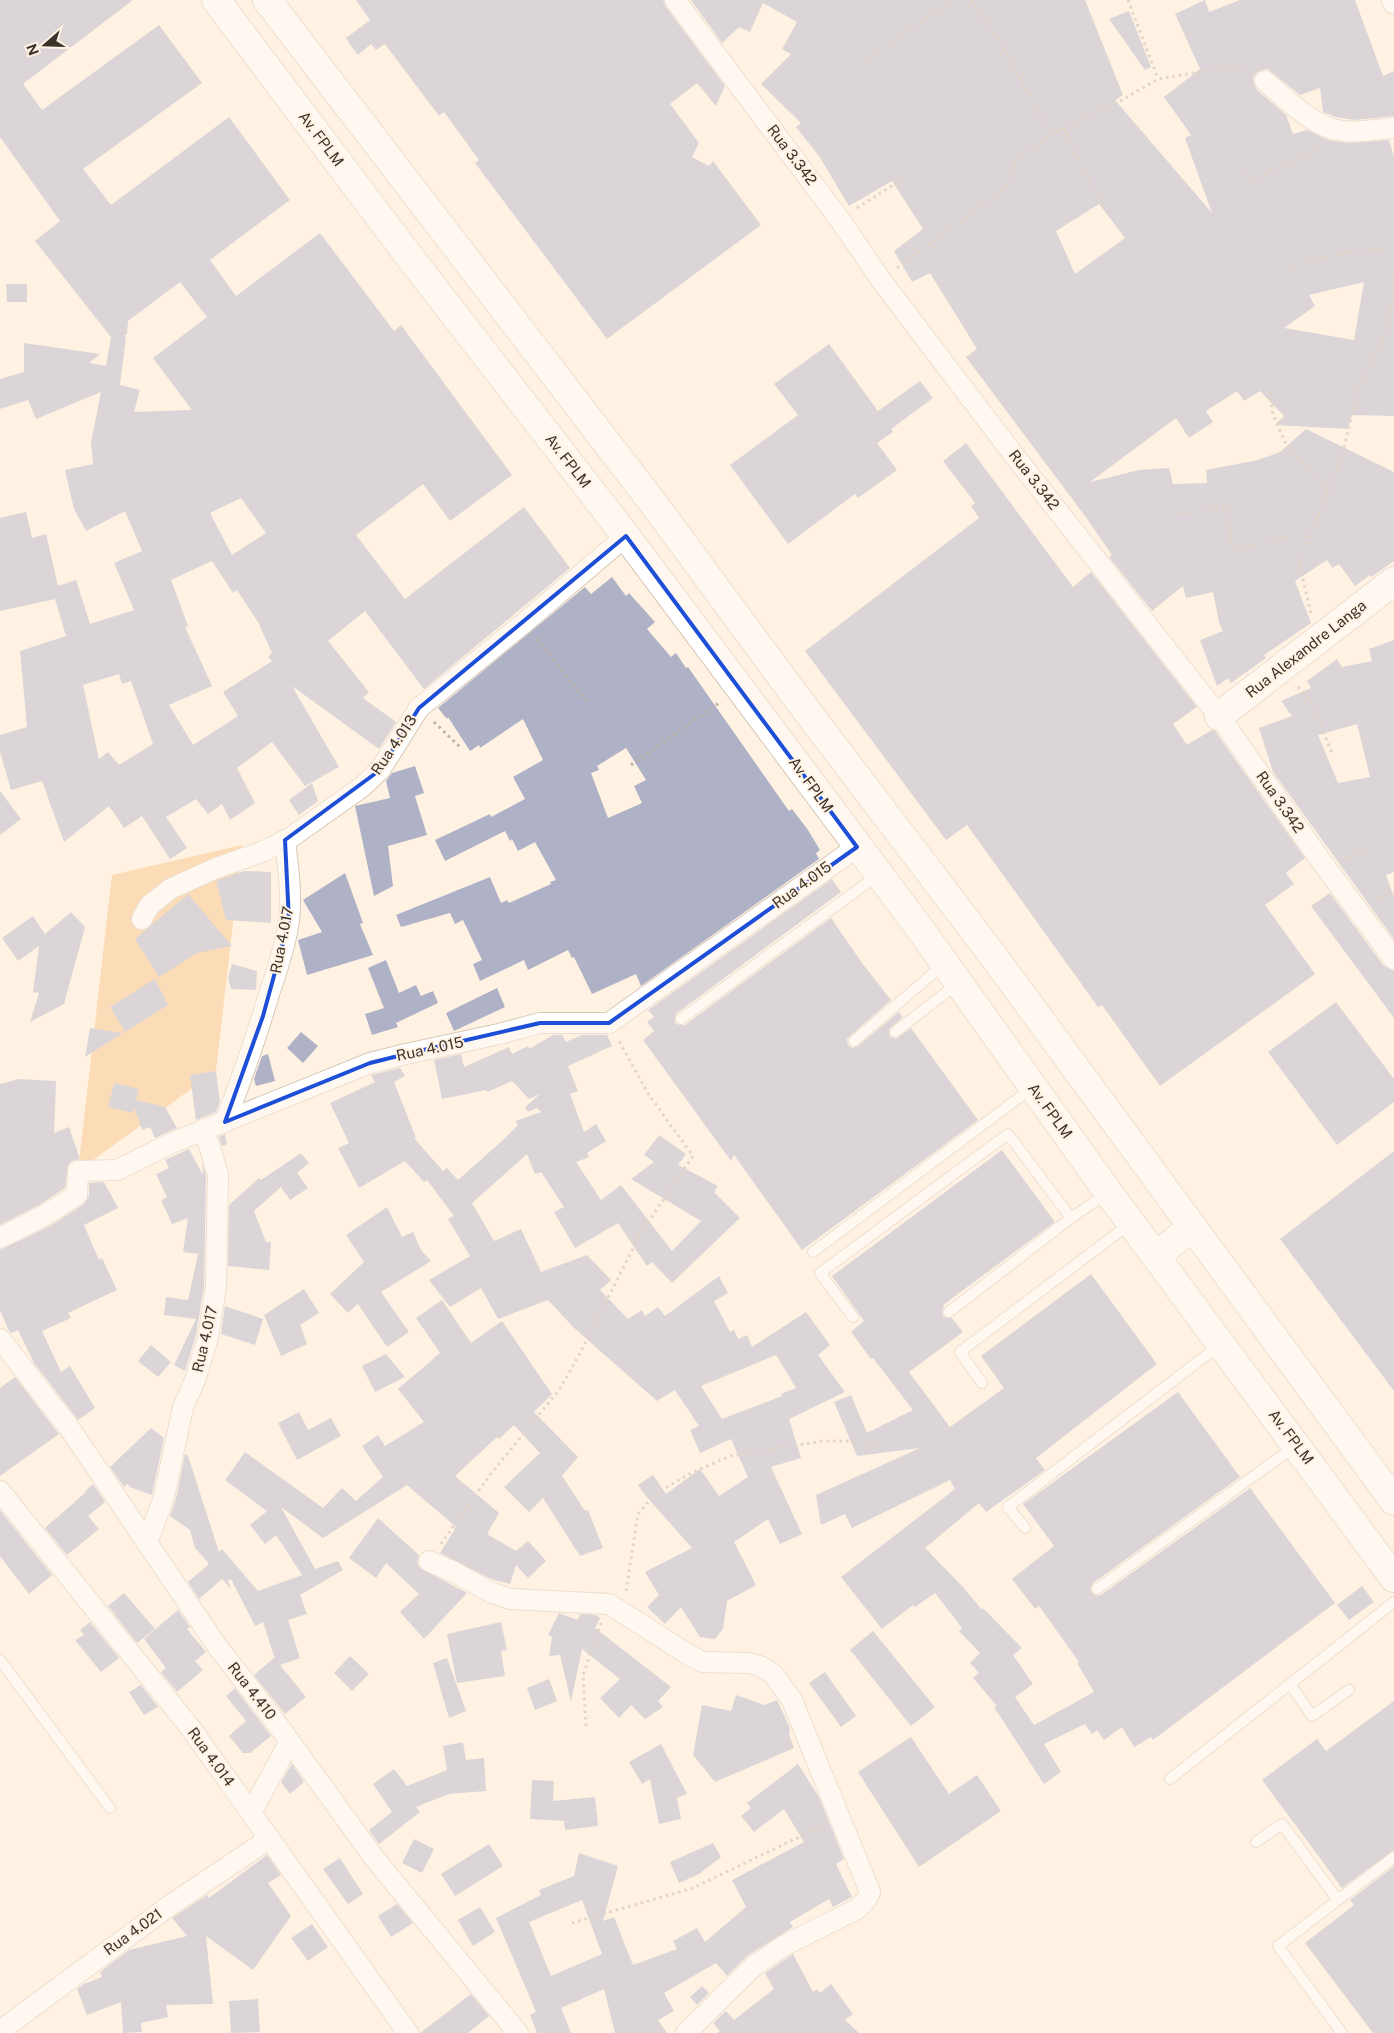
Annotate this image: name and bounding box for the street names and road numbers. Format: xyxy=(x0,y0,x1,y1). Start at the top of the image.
street label: Av. FPLM xyxy=(295,108,347,169)
street label: Rua 3.342 xyxy=(764,121,821,188)
street label: Av. FPLM xyxy=(542,430,595,491)
street label: Rua 3.342 xyxy=(1006,446,1063,513)
street label: Rua Alexandre Langa xyxy=(1242,596,1369,701)
street label: Rua 4.013 xyxy=(367,712,420,778)
street label: Av. FPLM xyxy=(786,754,837,816)
street label: Rua 3.342 xyxy=(1253,768,1308,836)
street label: Rua 4.015 xyxy=(769,858,834,912)
street label: Rua 4.017 xyxy=(267,905,296,975)
street label: Rua 4.015 xyxy=(395,1033,465,1064)
street label: Av. FPLM xyxy=(1025,1080,1076,1142)
street label: Rua 4.017 xyxy=(189,1304,220,1374)
street label: Av. FPLM xyxy=(1265,1406,1317,1467)
street label: Rua 4.410 xyxy=(225,1659,280,1723)
street label: Rua 4.014 xyxy=(184,1724,238,1789)
street label: Rua 4.021 xyxy=(100,1905,165,1958)

